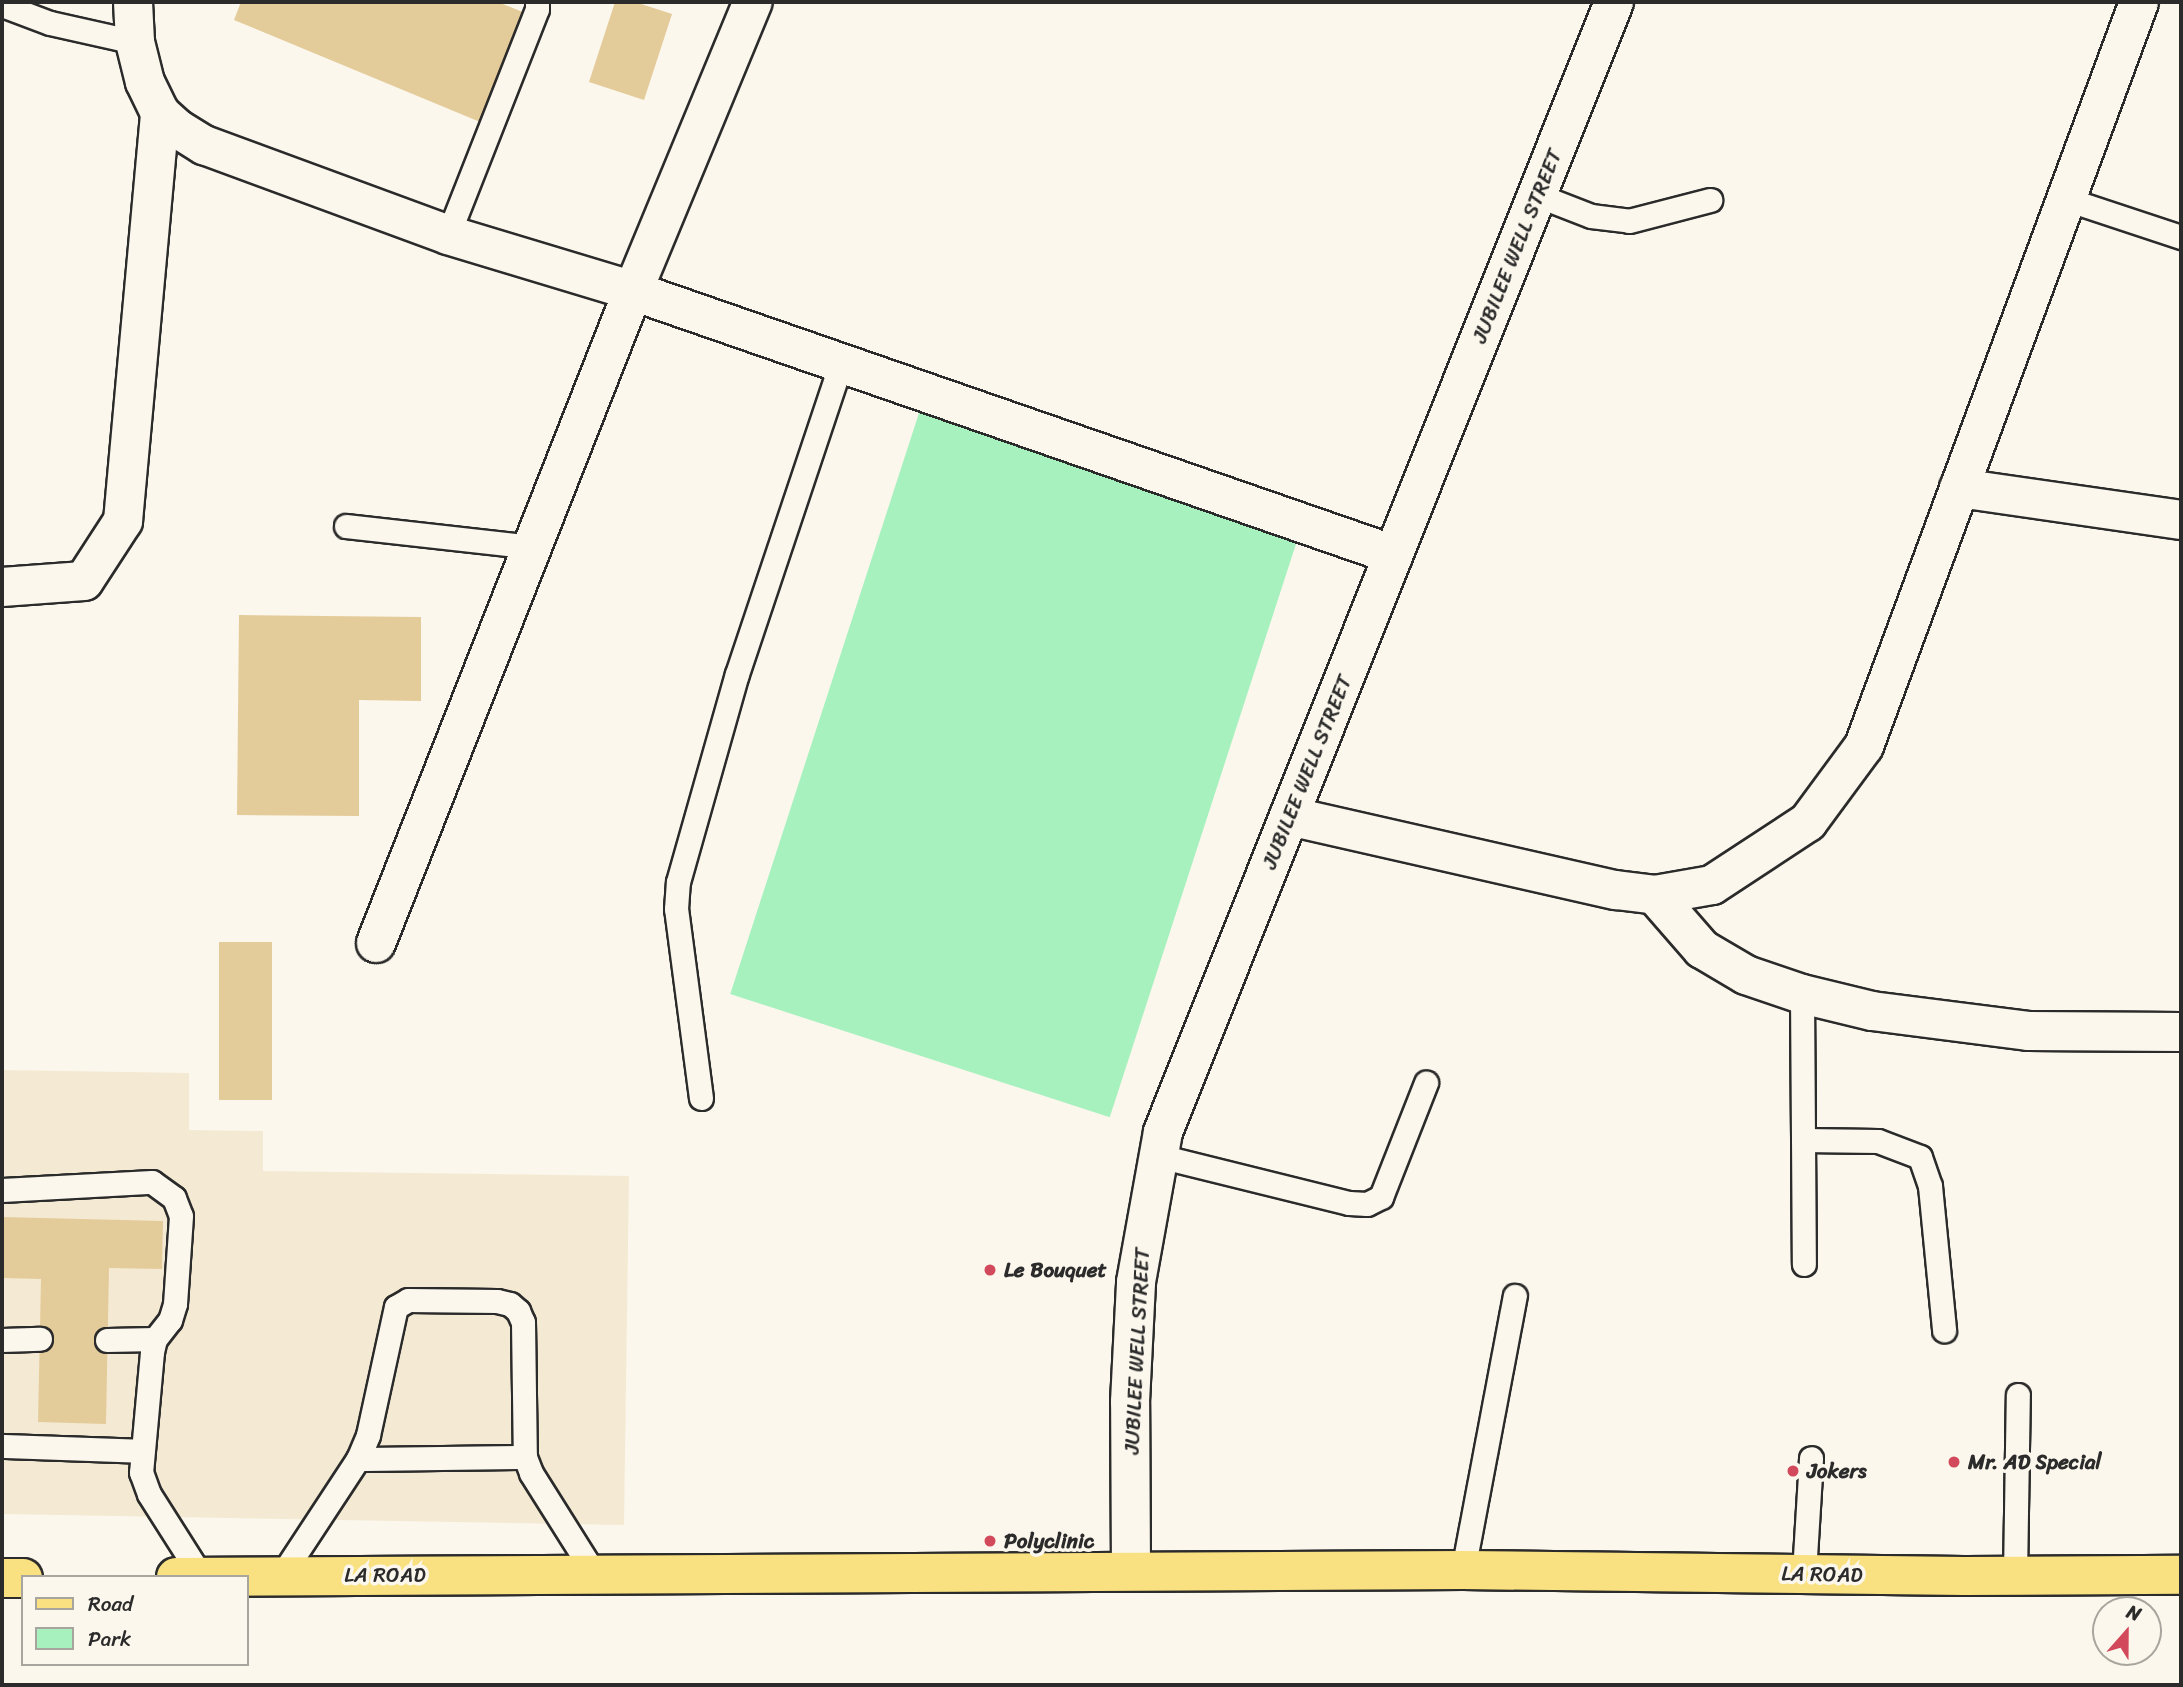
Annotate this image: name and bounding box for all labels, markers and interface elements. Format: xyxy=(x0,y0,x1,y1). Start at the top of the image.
street label: JUBILEE WELL STREET xyxy=(1467,145,1567,347)
street label: JUBILEE WELL STREET xyxy=(1257,671,1357,873)
street label: JUBILEE WELL STREET xyxy=(1119,1247,1155,1455)
place label: Le Bouquet xyxy=(1004,1257,1107,1283)
marker: Le Bouquet xyxy=(982,1262,998,1278)
place label: Mr. AD Special xyxy=(1968,1449,2104,1475)
marker: Mr. AD Special xyxy=(1946,1454,1962,1470)
place label: Jokers xyxy=(1807,1458,1867,1484)
marker: Jokers xyxy=(1785,1463,1801,1479)
place label: Polyclinic xyxy=(1004,1528,1094,1554)
marker: Polyclinic xyxy=(982,1533,998,1549)
street label: LA ROAD xyxy=(1781,1561,1863,1587)
street label: LA ROAD xyxy=(344,1562,426,1588)
legend xyxy=(21,1575,248,1666)
text: Road xyxy=(88,1585,133,1623)
text: N xyxy=(2122,1595,2146,1631)
north arrow xyxy=(2092,1596,2162,1666)
text: Park xyxy=(88,1620,131,1658)

